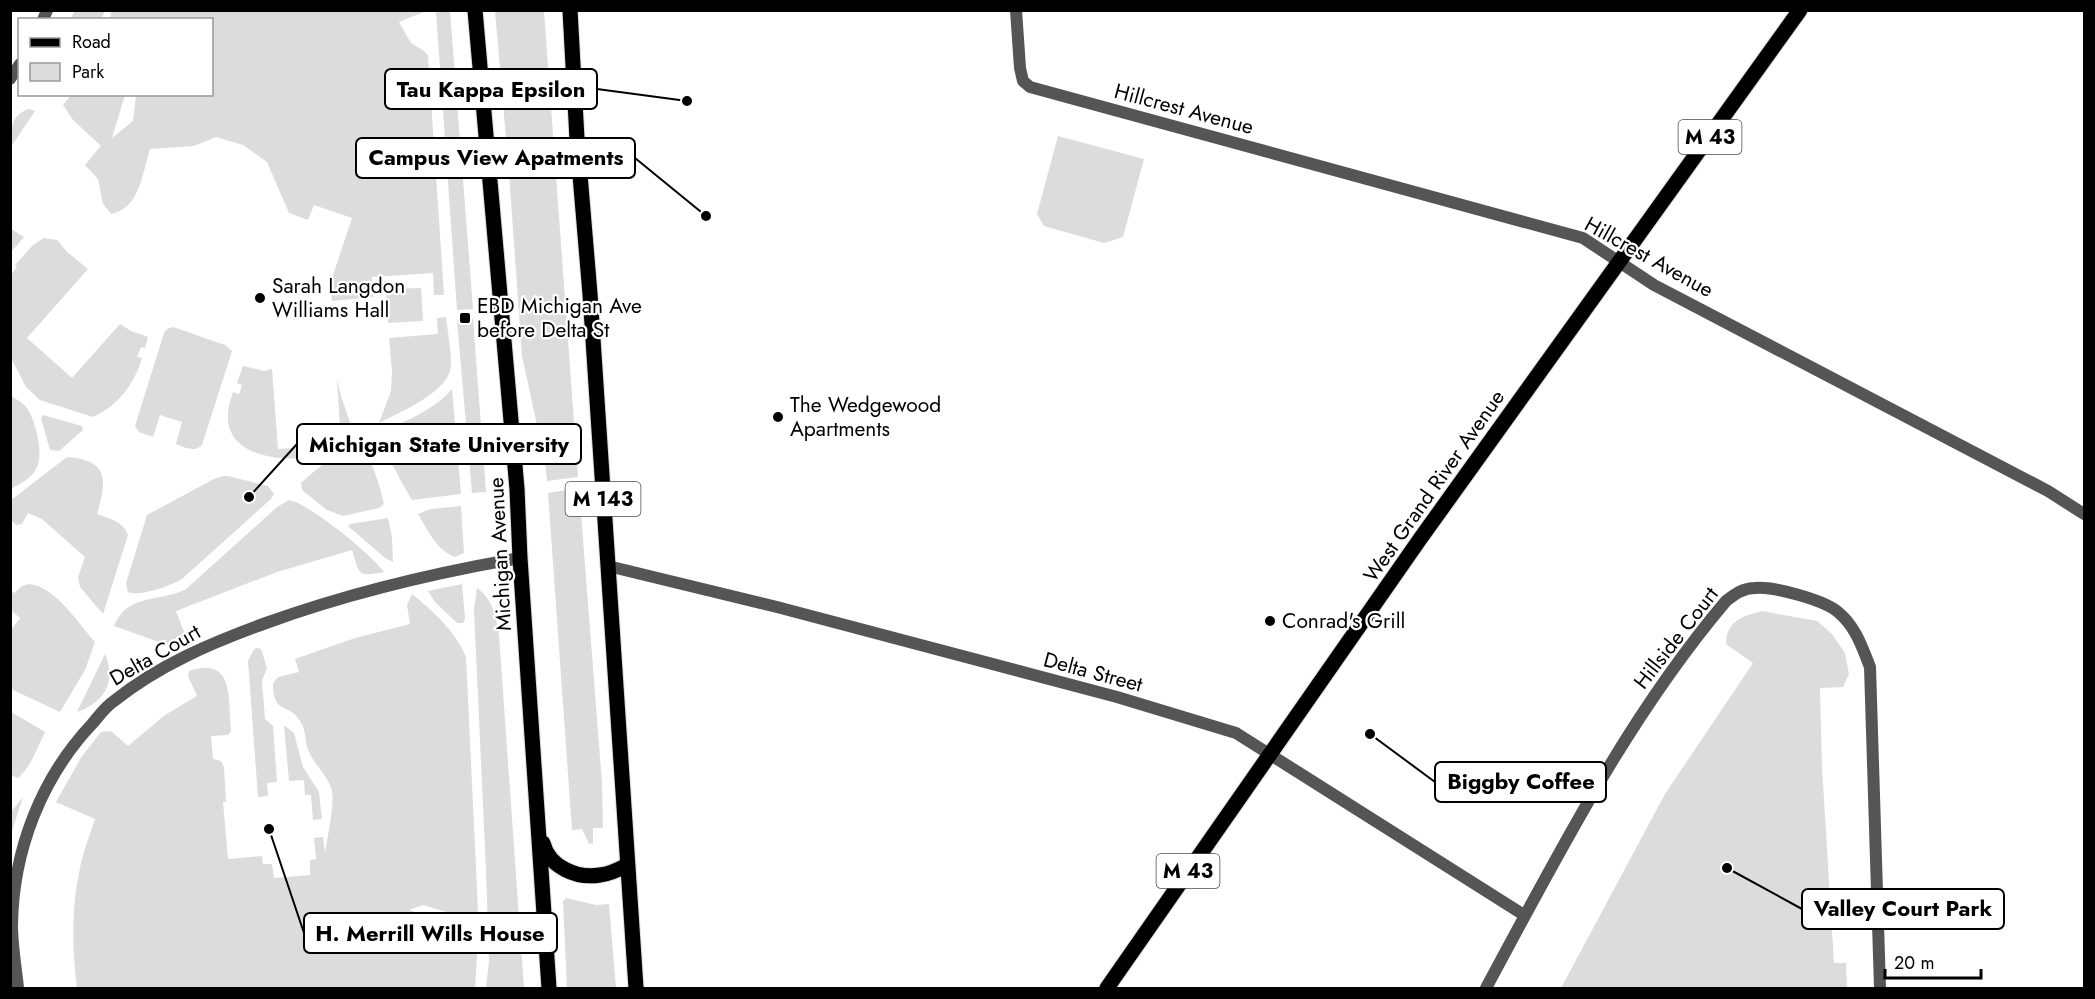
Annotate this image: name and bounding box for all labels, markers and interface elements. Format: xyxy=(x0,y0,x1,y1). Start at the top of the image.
legend xyxy=(18,18,213,96)
text: Road xyxy=(72,29,111,55)
text: Park xyxy=(72,59,104,85)
callout: Tau Kappa Epsilon xyxy=(385,69,597,109)
text: Tau Kappa Epsilon xyxy=(397,73,585,105)
street label: Hillcrest Avenue xyxy=(1111,76,1257,142)
road number: M 43 xyxy=(1678,120,1742,154)
callout: Campus View Apatments xyxy=(356,138,635,178)
text: Campus View Apatments xyxy=(369,141,623,173)
street label: Hillcrest Avenue xyxy=(1579,209,1719,305)
place label: Sarah Langdon Williams Hall xyxy=(272,271,405,325)
marker: Sarah Langdon Williams Hall xyxy=(253,291,267,305)
place label: EBD Michigan Ave before Delta St xyxy=(477,291,642,345)
marker: EBD Michigan Ave before Delta St xyxy=(458,311,472,325)
street label: West Grand River Avenue xyxy=(1356,384,1512,588)
place label: The Wedgewood Apartments xyxy=(790,390,941,444)
marker: The Wedgewood Apartments xyxy=(771,410,785,424)
callout: Michigan State University xyxy=(297,424,581,464)
text: Michigan State University xyxy=(309,428,570,460)
street label: Michigan Avenue xyxy=(481,476,519,632)
road number: M 143 xyxy=(566,482,640,516)
street label: Hillside Court xyxy=(1627,581,1725,695)
place label: Conrad's Grill xyxy=(1282,606,1405,636)
marker: Conrad's Grill xyxy=(1263,614,1277,628)
street label: Delta Court xyxy=(104,617,206,693)
street label: Delta Street xyxy=(1040,644,1146,700)
callout: Biggby Coffee xyxy=(1435,762,1606,802)
text: Biggby Coffee xyxy=(1447,765,1595,797)
road number: M 43 xyxy=(1156,854,1220,888)
callout: Valley Court Park xyxy=(1802,889,2004,929)
text: Valley Court Park xyxy=(1813,892,1992,924)
callout: H. Merrill Wills House xyxy=(304,913,557,953)
text: H. Merrill Wills House xyxy=(315,917,545,949)
scale bar xyxy=(1885,942,1981,980)
text: 20 m xyxy=(1894,950,1934,976)

